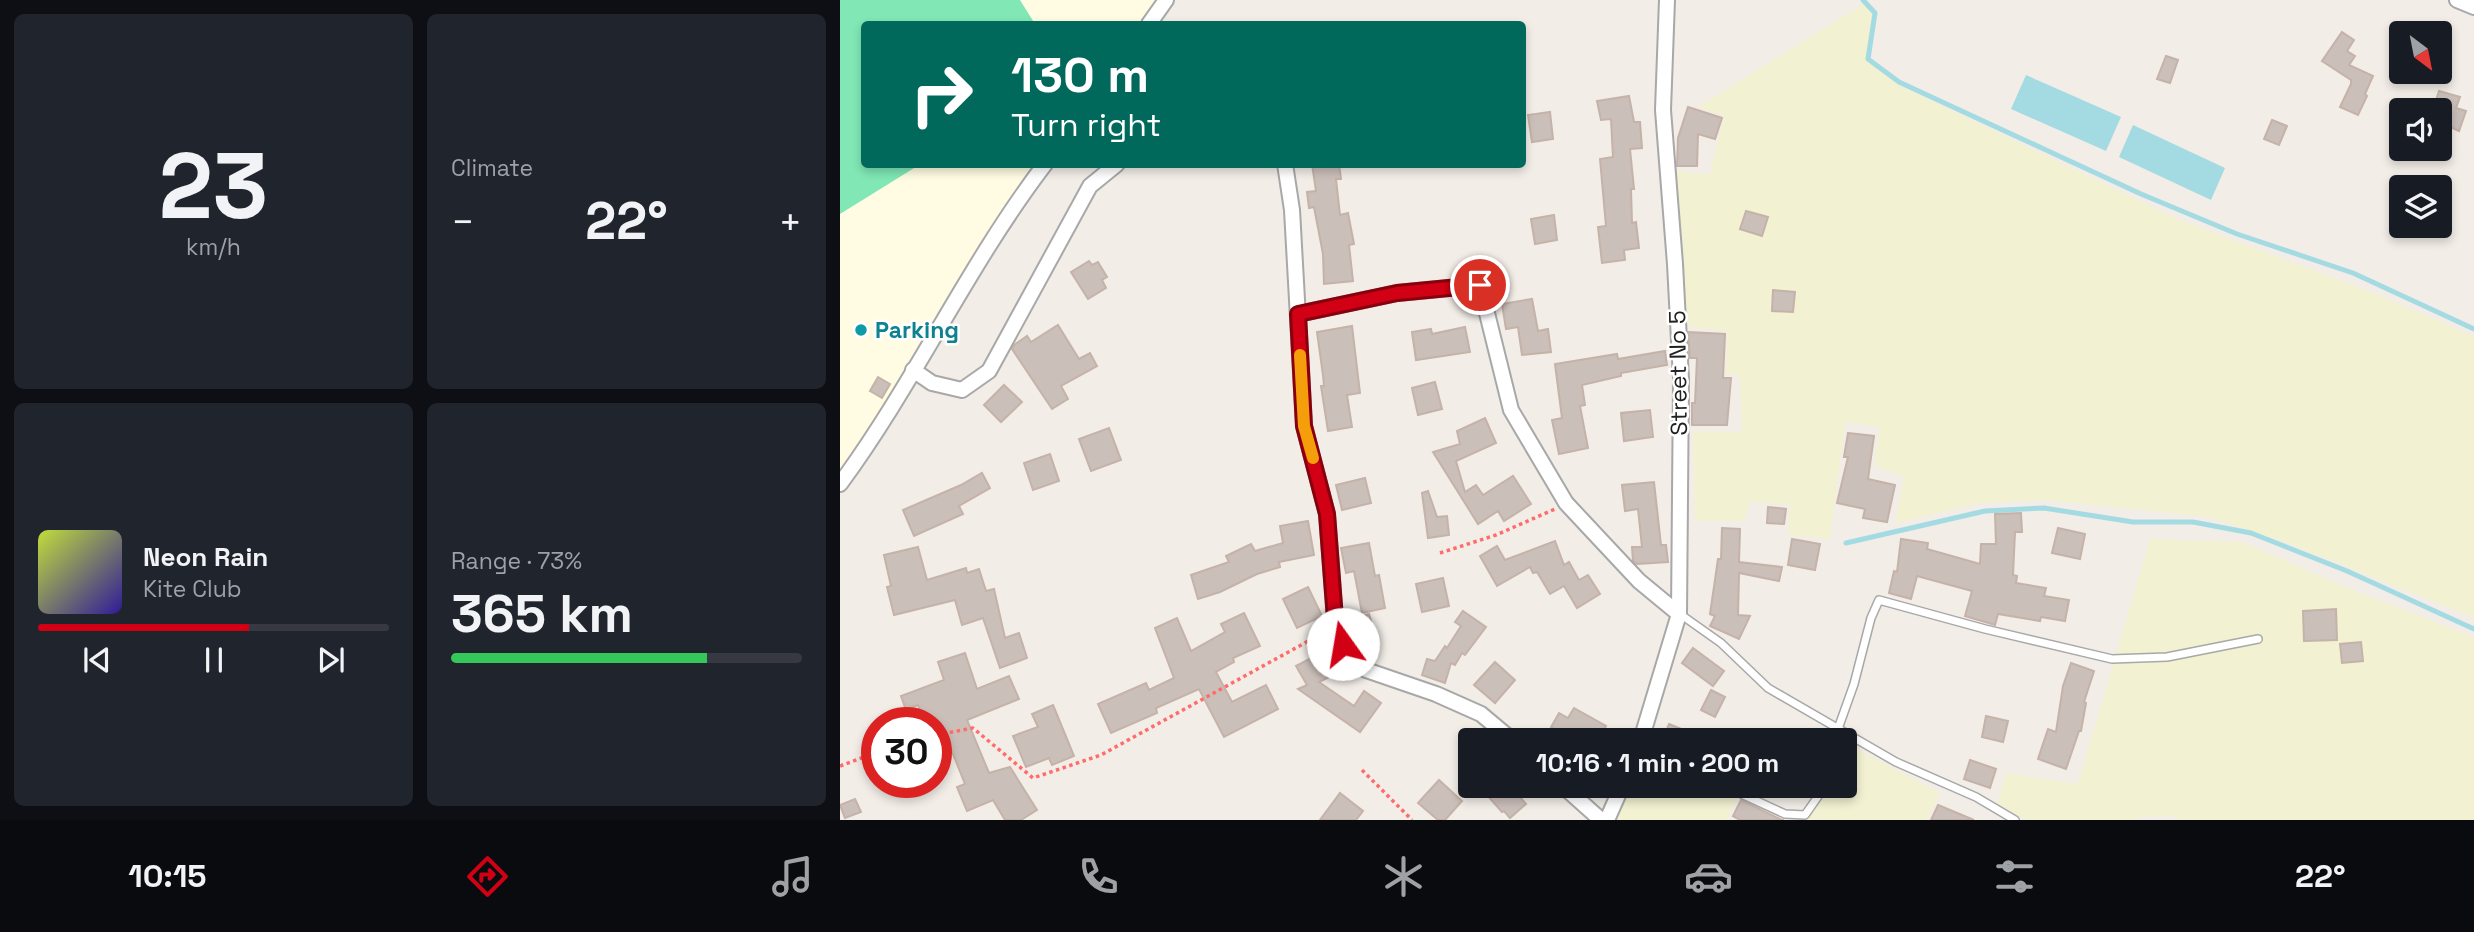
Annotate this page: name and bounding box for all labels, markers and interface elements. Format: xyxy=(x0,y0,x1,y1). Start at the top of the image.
north arrow xyxy=(2389,21,2452,84)
map controls xyxy=(2389,21,2452,238)
text: 130 m xyxy=(1011,44,1149,106)
icon: right xyxy=(896,49,987,140)
button: sound xyxy=(2389,98,2452,161)
text: Turn right xyxy=(1011,105,1161,145)
text: 23 xyxy=(159,128,268,245)
text: Climate xyxy=(451,153,533,183)
button: layers xyxy=(2389,175,2452,238)
text: 22° xyxy=(585,188,668,254)
text: − xyxy=(451,198,475,246)
text: + xyxy=(778,198,802,246)
text: km/h xyxy=(186,232,241,262)
pin xyxy=(1450,255,1510,315)
icon: arrive xyxy=(1461,266,1499,304)
street label: Street No 5 xyxy=(1662,310,1694,436)
place label: Parking xyxy=(875,315,959,345)
marker: Parking xyxy=(853,322,869,338)
text: Neon Rain xyxy=(143,540,268,574)
text: Range · 73% xyxy=(451,546,582,576)
text: Kite Club xyxy=(143,574,242,604)
text: 365 km xyxy=(451,581,633,647)
position arrow xyxy=(1306,607,1380,681)
icon: previous xyxy=(78,641,116,679)
icon: pause xyxy=(195,641,233,679)
icon: next xyxy=(312,641,350,679)
speed limit sign: 30 xyxy=(861,707,952,798)
text: 10:16 · 1 min · 200 m xyxy=(1536,746,1779,780)
icon: directions xyxy=(463,852,512,901)
icon: music xyxy=(768,852,817,901)
icon: phone xyxy=(1074,852,1123,901)
icon: climate xyxy=(1379,852,1428,901)
icon: car xyxy=(1684,852,1733,901)
icon: filters xyxy=(1990,852,2039,901)
text: 10:15 xyxy=(128,856,207,896)
text: 22° xyxy=(2295,856,2346,896)

